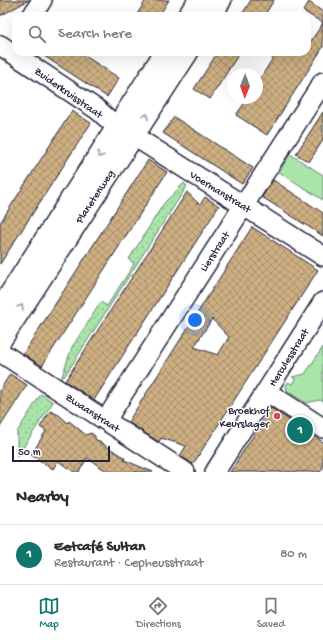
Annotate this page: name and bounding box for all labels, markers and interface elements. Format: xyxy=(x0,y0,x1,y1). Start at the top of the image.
search box xyxy=(12,12,311,56)
icon: search xyxy=(26,23,48,45)
text: Search here xyxy=(58,25,132,43)
street label: Zuiderkruisstraat xyxy=(32,66,105,122)
north arrow xyxy=(227,68,263,104)
one-way arrow xyxy=(141,113,149,120)
one-way arrow xyxy=(97,151,104,158)
street label: Planetenweg xyxy=(73,168,117,227)
street label: Voermanstraat xyxy=(186,169,254,217)
street label: Lierstraat xyxy=(198,229,234,274)
one-way arrow xyxy=(17,304,24,311)
your location xyxy=(185,310,205,330)
street label: Herculesstraat xyxy=(267,326,313,389)
street label: Zwaanstraat xyxy=(63,392,123,436)
place label: Broekhof Keurslager xyxy=(220,405,271,431)
marker: Broekhof Keurslager xyxy=(272,411,282,421)
pin: 1 xyxy=(287,415,313,445)
scale bar xyxy=(12,444,110,463)
text: 50 m xyxy=(18,447,40,459)
text: Nearby xyxy=(16,488,69,508)
text: Eetcafé Sultan xyxy=(54,538,145,556)
text: 1 xyxy=(26,547,32,562)
text: 80 m xyxy=(280,547,307,562)
text: Restaurant · Cepheusstraat xyxy=(54,556,204,571)
tab: Map xyxy=(38,595,60,631)
tab: Directions xyxy=(136,595,181,631)
tab: Saved xyxy=(257,595,285,631)

